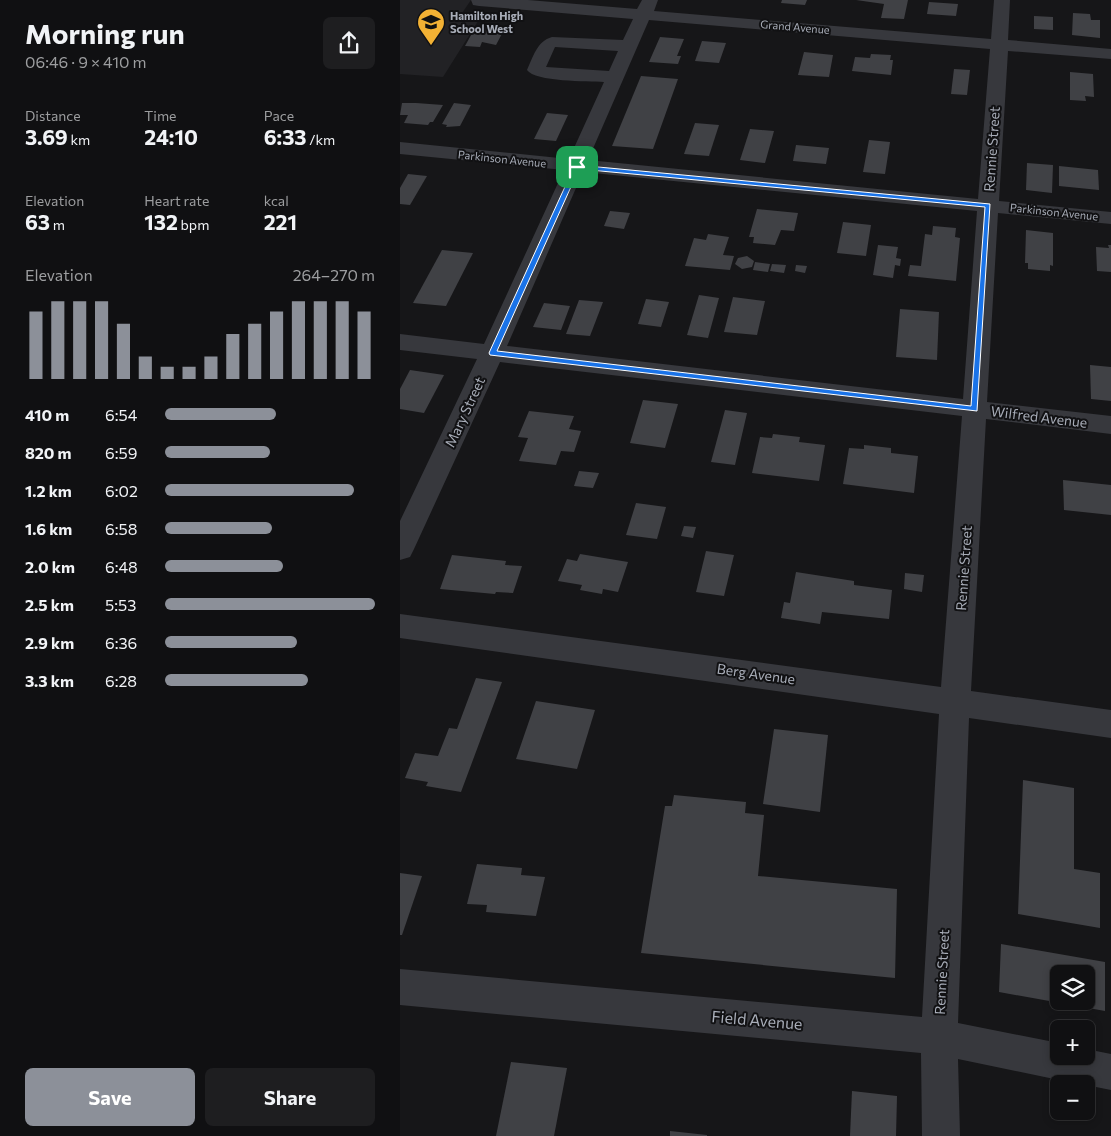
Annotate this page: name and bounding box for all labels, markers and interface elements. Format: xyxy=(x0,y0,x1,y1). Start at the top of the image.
school or university icon: Hamilton High School West xyxy=(416,7,446,46)
place label: Hamilton High School West xyxy=(450,9,523,35)
text: Morning run xyxy=(25,16,185,50)
button: share xyxy=(323,17,375,69)
street label: Grand Avenue xyxy=(760,17,830,36)
text: 06:46 · 9 × 410 m xyxy=(25,52,146,71)
street label: Rennie Street xyxy=(980,105,1003,192)
text: Distance xyxy=(25,107,81,124)
text: Time xyxy=(144,107,177,124)
text: Pace xyxy=(264,107,294,124)
text: 3.69 xyxy=(25,124,68,149)
text: 24:10 xyxy=(144,124,198,149)
text: 6:33 xyxy=(264,124,307,149)
text: km xyxy=(68,131,90,148)
text: /km xyxy=(307,131,335,148)
pin xyxy=(556,146,598,188)
street label: Parkinson Avenue xyxy=(457,147,547,170)
icon: arrive xyxy=(563,153,591,181)
text: Elevation xyxy=(25,192,84,209)
text: Heart rate xyxy=(144,192,209,209)
text: kcal xyxy=(264,192,289,209)
street label: Parkinson Avenue xyxy=(1009,200,1099,223)
text: 63 xyxy=(25,209,50,234)
text: 132 xyxy=(144,209,178,234)
text: 221 xyxy=(264,209,297,234)
text: m xyxy=(50,216,65,233)
text: bpm xyxy=(178,216,209,233)
text: Elevation xyxy=(25,265,93,284)
text: 264–270 m xyxy=(293,265,375,284)
street label: Mary Street xyxy=(441,374,488,450)
street label: Wilfred Avenue xyxy=(990,402,1088,431)
text: 410 m xyxy=(25,405,69,424)
text: 6:54 xyxy=(105,405,137,424)
text: 820 m xyxy=(25,443,71,462)
text: 6:59 xyxy=(105,443,137,462)
text: 1.2 km xyxy=(25,481,72,500)
text: 6:02 xyxy=(105,481,138,500)
text: 1.6 km xyxy=(25,519,72,538)
text: 6:58 xyxy=(105,519,137,538)
street label: Rennie Street xyxy=(952,524,975,611)
text: 2.0 km xyxy=(25,557,75,576)
text: 6:48 xyxy=(105,557,138,576)
text: 2.5 km xyxy=(25,595,74,614)
text: 5:53 xyxy=(105,595,136,614)
text: 2.9 km xyxy=(25,633,74,652)
text: 6:36 xyxy=(105,633,137,652)
street label: Berg Avenue xyxy=(716,660,796,687)
text: 3.3 km xyxy=(25,671,74,690)
text: 6:28 xyxy=(105,671,137,690)
street label: Rennie Street xyxy=(931,929,952,1015)
map controls xyxy=(1050,965,1095,1120)
button: layers xyxy=(1050,965,1095,1010)
street label: Field Avenue xyxy=(711,1006,803,1033)
button: + xyxy=(1050,1020,1095,1065)
button: Save xyxy=(25,1068,195,1126)
button: Share xyxy=(205,1068,375,1126)
button: − xyxy=(1050,1075,1095,1120)

